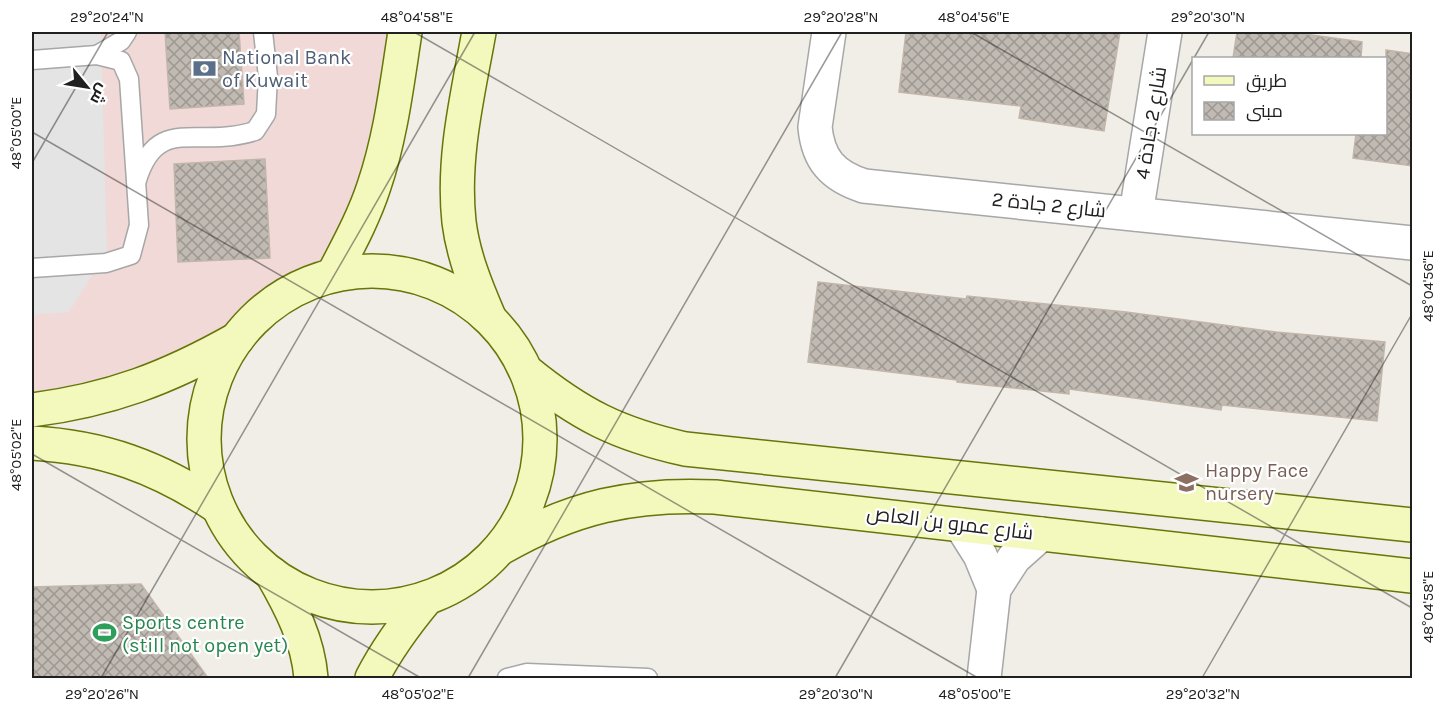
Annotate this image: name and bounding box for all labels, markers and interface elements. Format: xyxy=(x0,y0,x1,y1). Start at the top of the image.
text: 29°20'24"N xyxy=(70,8,144,26)
text: 48°04'58"E xyxy=(381,8,453,26)
text: 29°20'28"N xyxy=(804,8,878,26)
text: 48°04'56"E xyxy=(938,8,1010,26)
text: 29°20'30"N xyxy=(1171,8,1245,26)
place label: National Bank of Kuwait xyxy=(222,46,351,92)
bank icon: National Bank of Kuwait xyxy=(191,55,217,81)
north arrow xyxy=(57,57,117,117)
legend xyxy=(1192,57,1387,135)
street label: شارع 2 جادة 4 xyxy=(1131,65,1173,181)
text: طريق xyxy=(1246,70,1287,93)
text: ش xyxy=(86,81,113,108)
text: 48°05'00"E xyxy=(7,97,25,169)
text: مبنى xyxy=(1246,100,1283,122)
street label: شارع 2 جادة 2 xyxy=(991,188,1107,224)
text: 48°04'56"E xyxy=(1419,250,1437,322)
text: 48°05'02"E xyxy=(7,419,25,491)
place label: Happy Face nursery xyxy=(1205,459,1308,505)
school or university icon: Happy Face nursery xyxy=(1174,469,1200,495)
street label: شارع عمرو بن العاص xyxy=(865,501,1035,547)
text: 48°04'58"E xyxy=(1419,571,1437,643)
place label: Sports centre (still not open yet) xyxy=(122,611,288,657)
sports icon: Sports centre (still not open yet) xyxy=(91,620,117,646)
text: 29°20'26"N xyxy=(65,685,139,703)
text: 48°05'02"E xyxy=(382,685,454,703)
text: 29°20'30"N xyxy=(799,685,873,703)
text: 48°05'00"E xyxy=(939,685,1011,703)
text: 29°20'32"N xyxy=(1166,685,1240,703)

